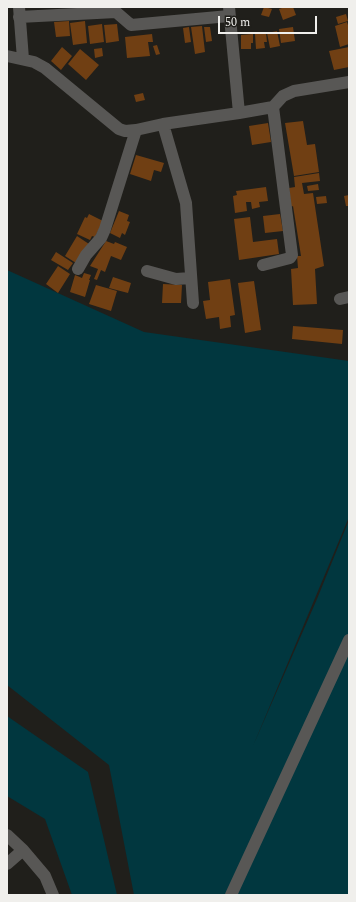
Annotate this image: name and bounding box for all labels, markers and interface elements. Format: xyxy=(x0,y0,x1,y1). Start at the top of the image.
scale bar xyxy=(220,8,319,34)
text: 50 m xyxy=(225,13,250,32)

